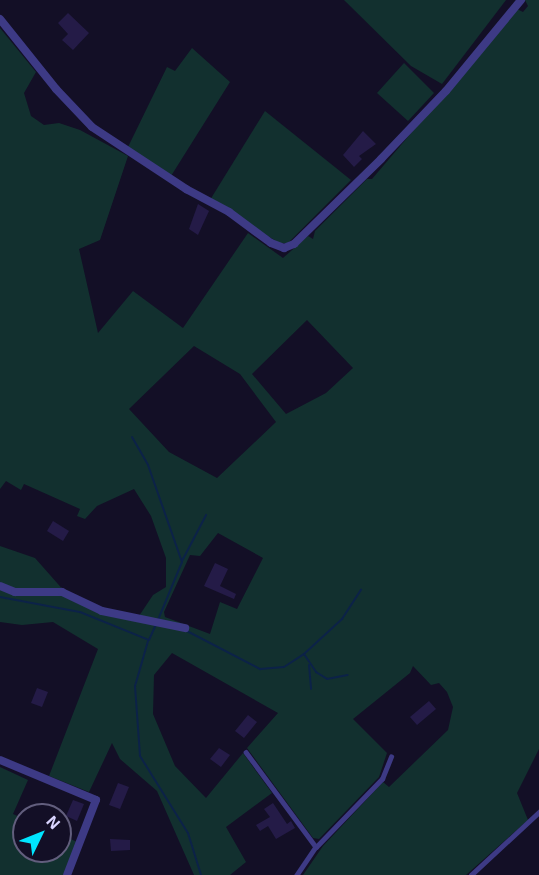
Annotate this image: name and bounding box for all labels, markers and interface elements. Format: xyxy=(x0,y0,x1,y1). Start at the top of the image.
north arrow xyxy=(12,803,72,863)
text: N xyxy=(43,811,65,832)

